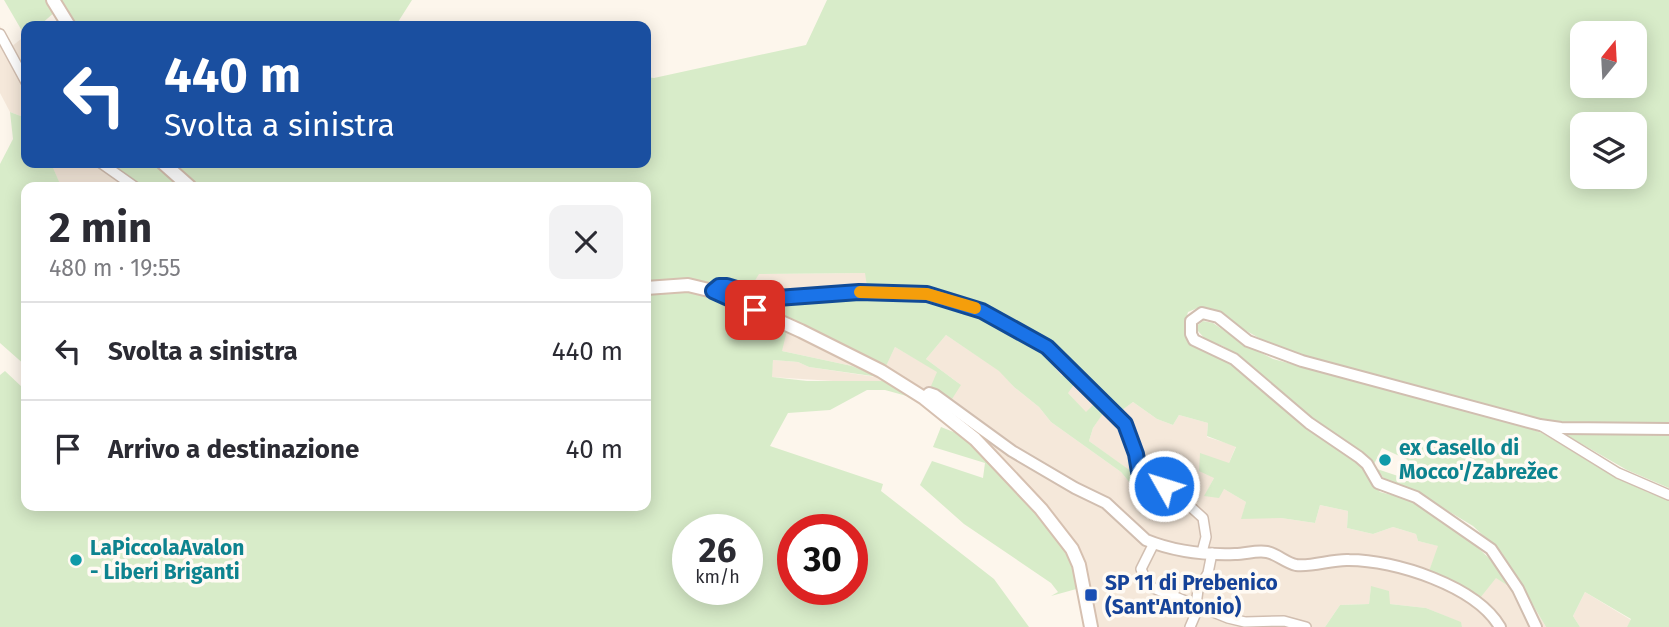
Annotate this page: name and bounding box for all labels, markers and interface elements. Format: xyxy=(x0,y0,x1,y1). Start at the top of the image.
north arrow xyxy=(1570,21,1647,98)
map controls xyxy=(1570,21,1647,189)
text: 440 m xyxy=(164,46,301,105)
icon: left xyxy=(49,49,140,140)
text: Svolta a sinistra xyxy=(164,106,395,144)
button: layers xyxy=(1570,112,1647,189)
text: 2 min xyxy=(49,203,152,253)
button: close xyxy=(549,205,623,279)
text: 480 m · 19:55 xyxy=(49,254,181,282)
pin xyxy=(725,280,785,340)
icon: arrive xyxy=(736,291,774,329)
icon: left xyxy=(49,332,87,370)
text: Svolta a sinistra xyxy=(108,336,298,367)
text: 440 m xyxy=(552,336,623,367)
icon: arrive xyxy=(49,430,87,468)
text: Arrivo a destinazione xyxy=(108,434,359,465)
text: 40 m xyxy=(565,434,623,465)
place label: ex Casello di Mocco'/Zabrežec xyxy=(1399,435,1558,485)
position arrow xyxy=(1127,449,1201,523)
marker: ex Casello di Mocco'/Zabrežec xyxy=(1377,452,1393,468)
speed limit sign: 30 xyxy=(777,514,868,605)
text: 26 xyxy=(699,529,736,571)
place label: LaPiccolaAvalon - Liberi Briganti xyxy=(90,535,244,585)
marker: LaPiccolaAvalon - Liberi Briganti xyxy=(68,552,84,568)
text: km/h xyxy=(695,566,740,588)
place label: SP 11 di Prebenico (Sant'Antonio) xyxy=(1105,570,1278,620)
marker: SP 11 di Prebenico (Sant'Antonio) xyxy=(1083,587,1099,603)

